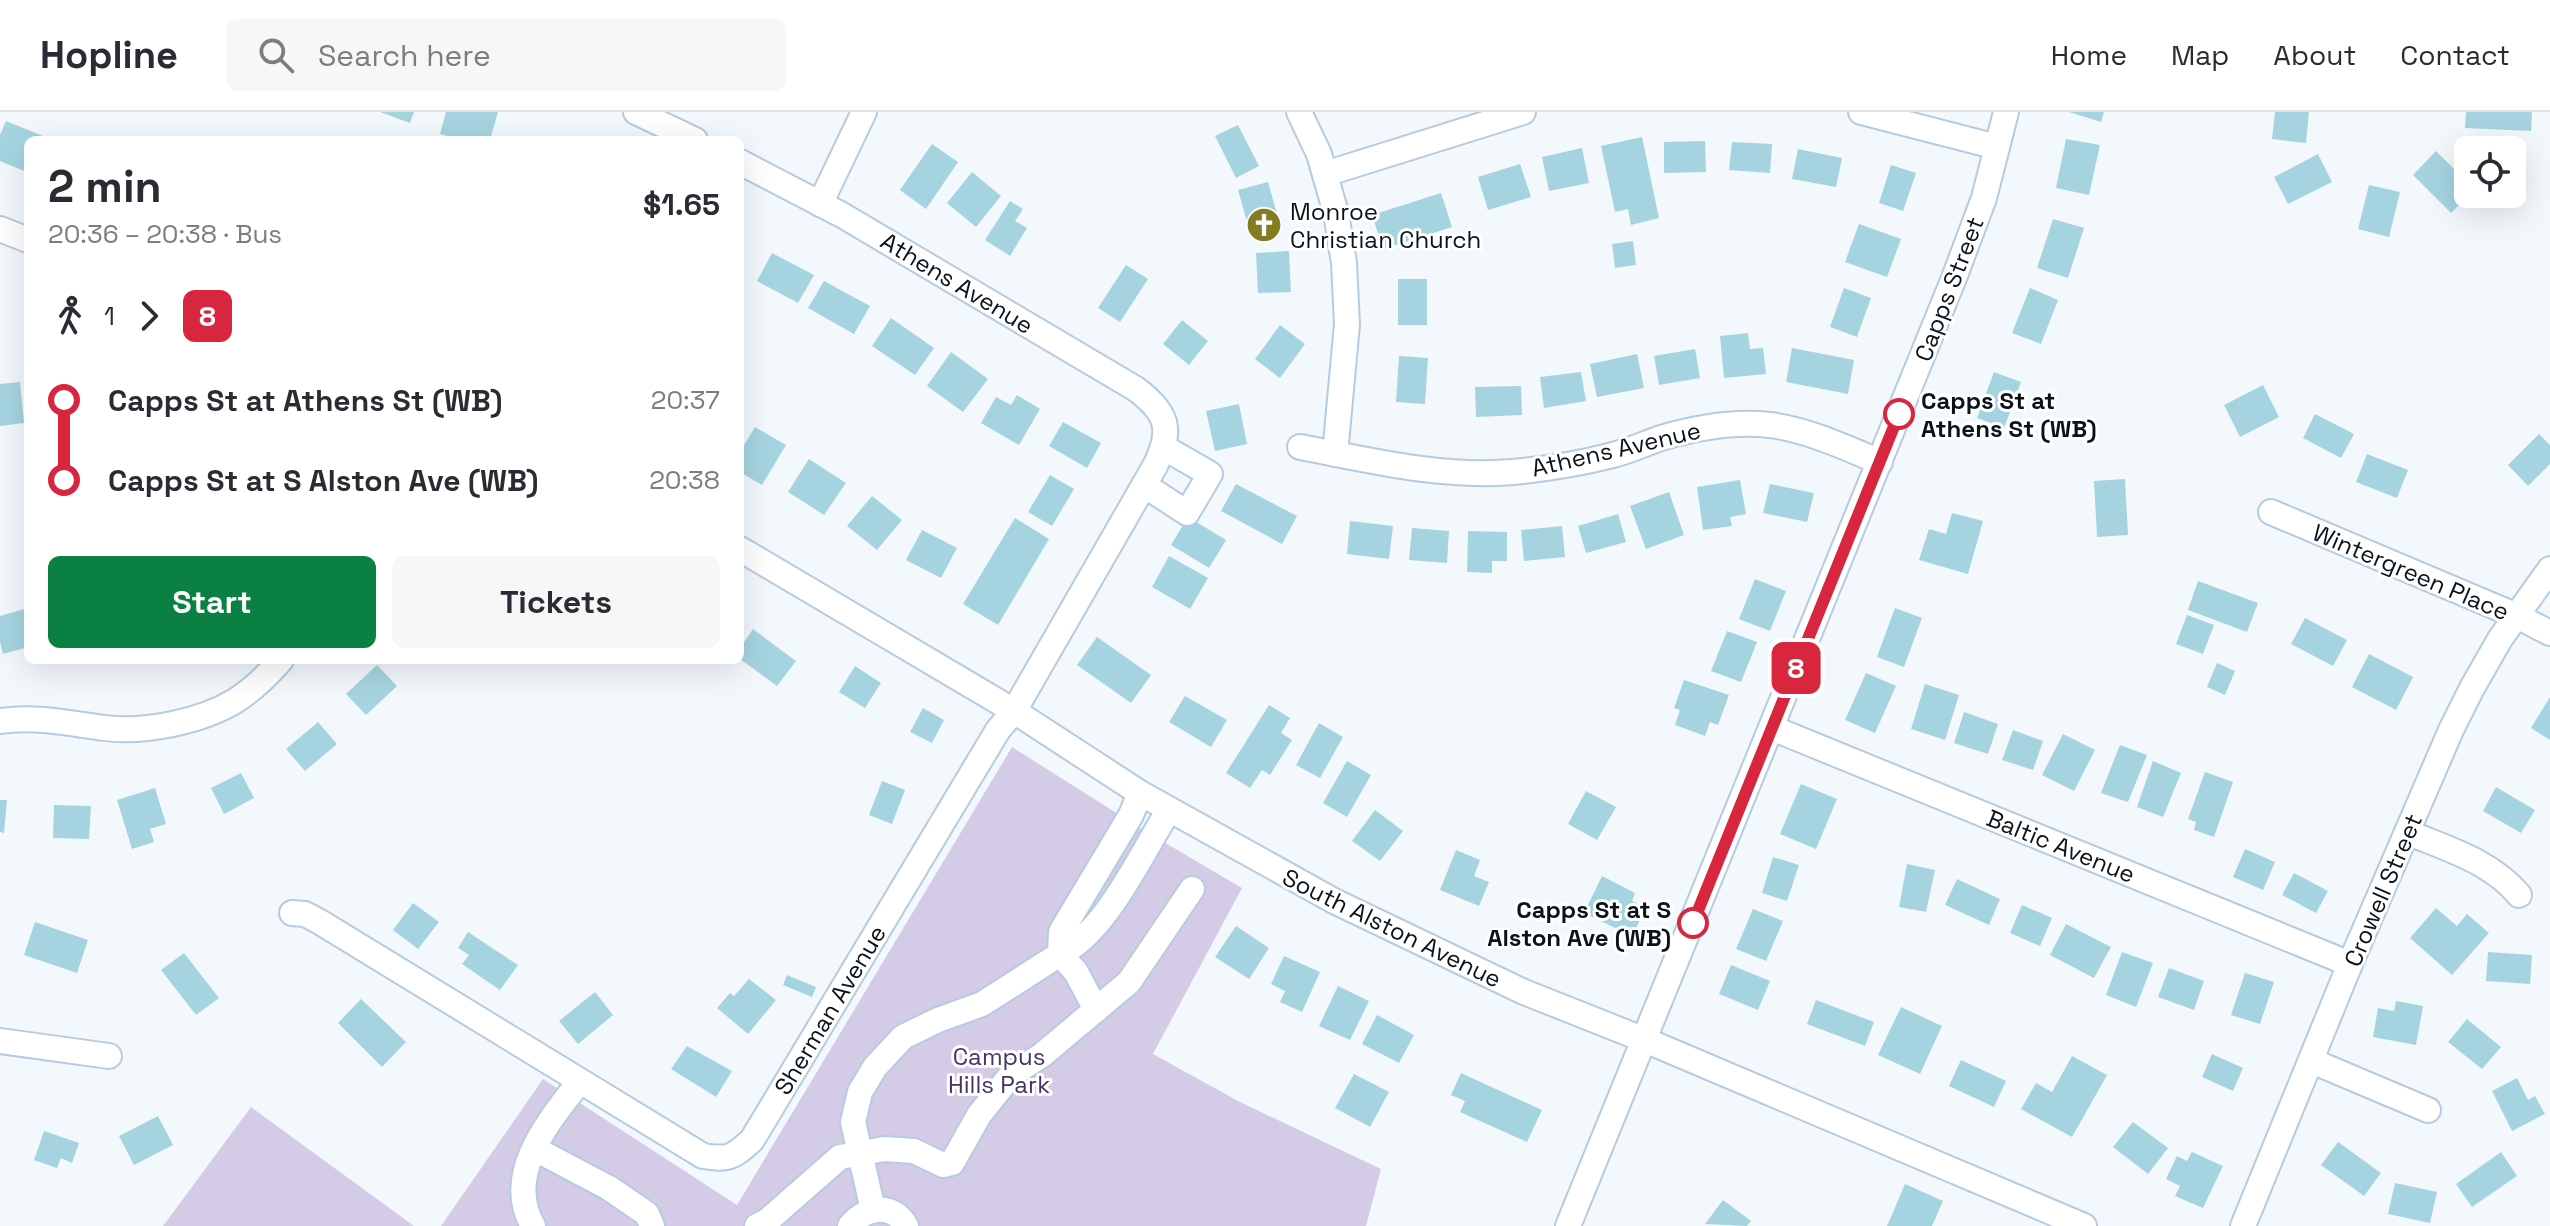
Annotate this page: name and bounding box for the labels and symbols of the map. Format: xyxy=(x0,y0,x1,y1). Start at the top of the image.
place label: Monroe Christian Church xyxy=(1290,196,1481,255)
church icon: Monroe Christian Church xyxy=(1245,206,1283,244)
street label: Capps Street xyxy=(1907,212,1991,366)
street label: Athens Avenue xyxy=(875,225,1039,341)
place label: Capps St at Athens St (WB) xyxy=(1921,385,2097,444)
marker: Capps St at Athens St (WB) xyxy=(1884,399,1914,429)
street label: Athens Avenue xyxy=(1528,414,1704,484)
street label: Wintergreen Place xyxy=(2308,517,2514,627)
line badge: 8 xyxy=(1770,642,1822,694)
street label: Baltic Avenue xyxy=(1982,802,2140,890)
street label: Crowell Street xyxy=(2337,809,2429,971)
street label: South Alston Avenue xyxy=(1277,861,1507,995)
place label: Capps St at S Alston Ave (WB) xyxy=(1487,894,1671,953)
marker: Capps St at S Alston Ave (WB) xyxy=(1678,908,1708,938)
street label: Sherman Avenue xyxy=(767,920,893,1100)
park label: Campus Hills Park xyxy=(948,1041,1050,1100)

